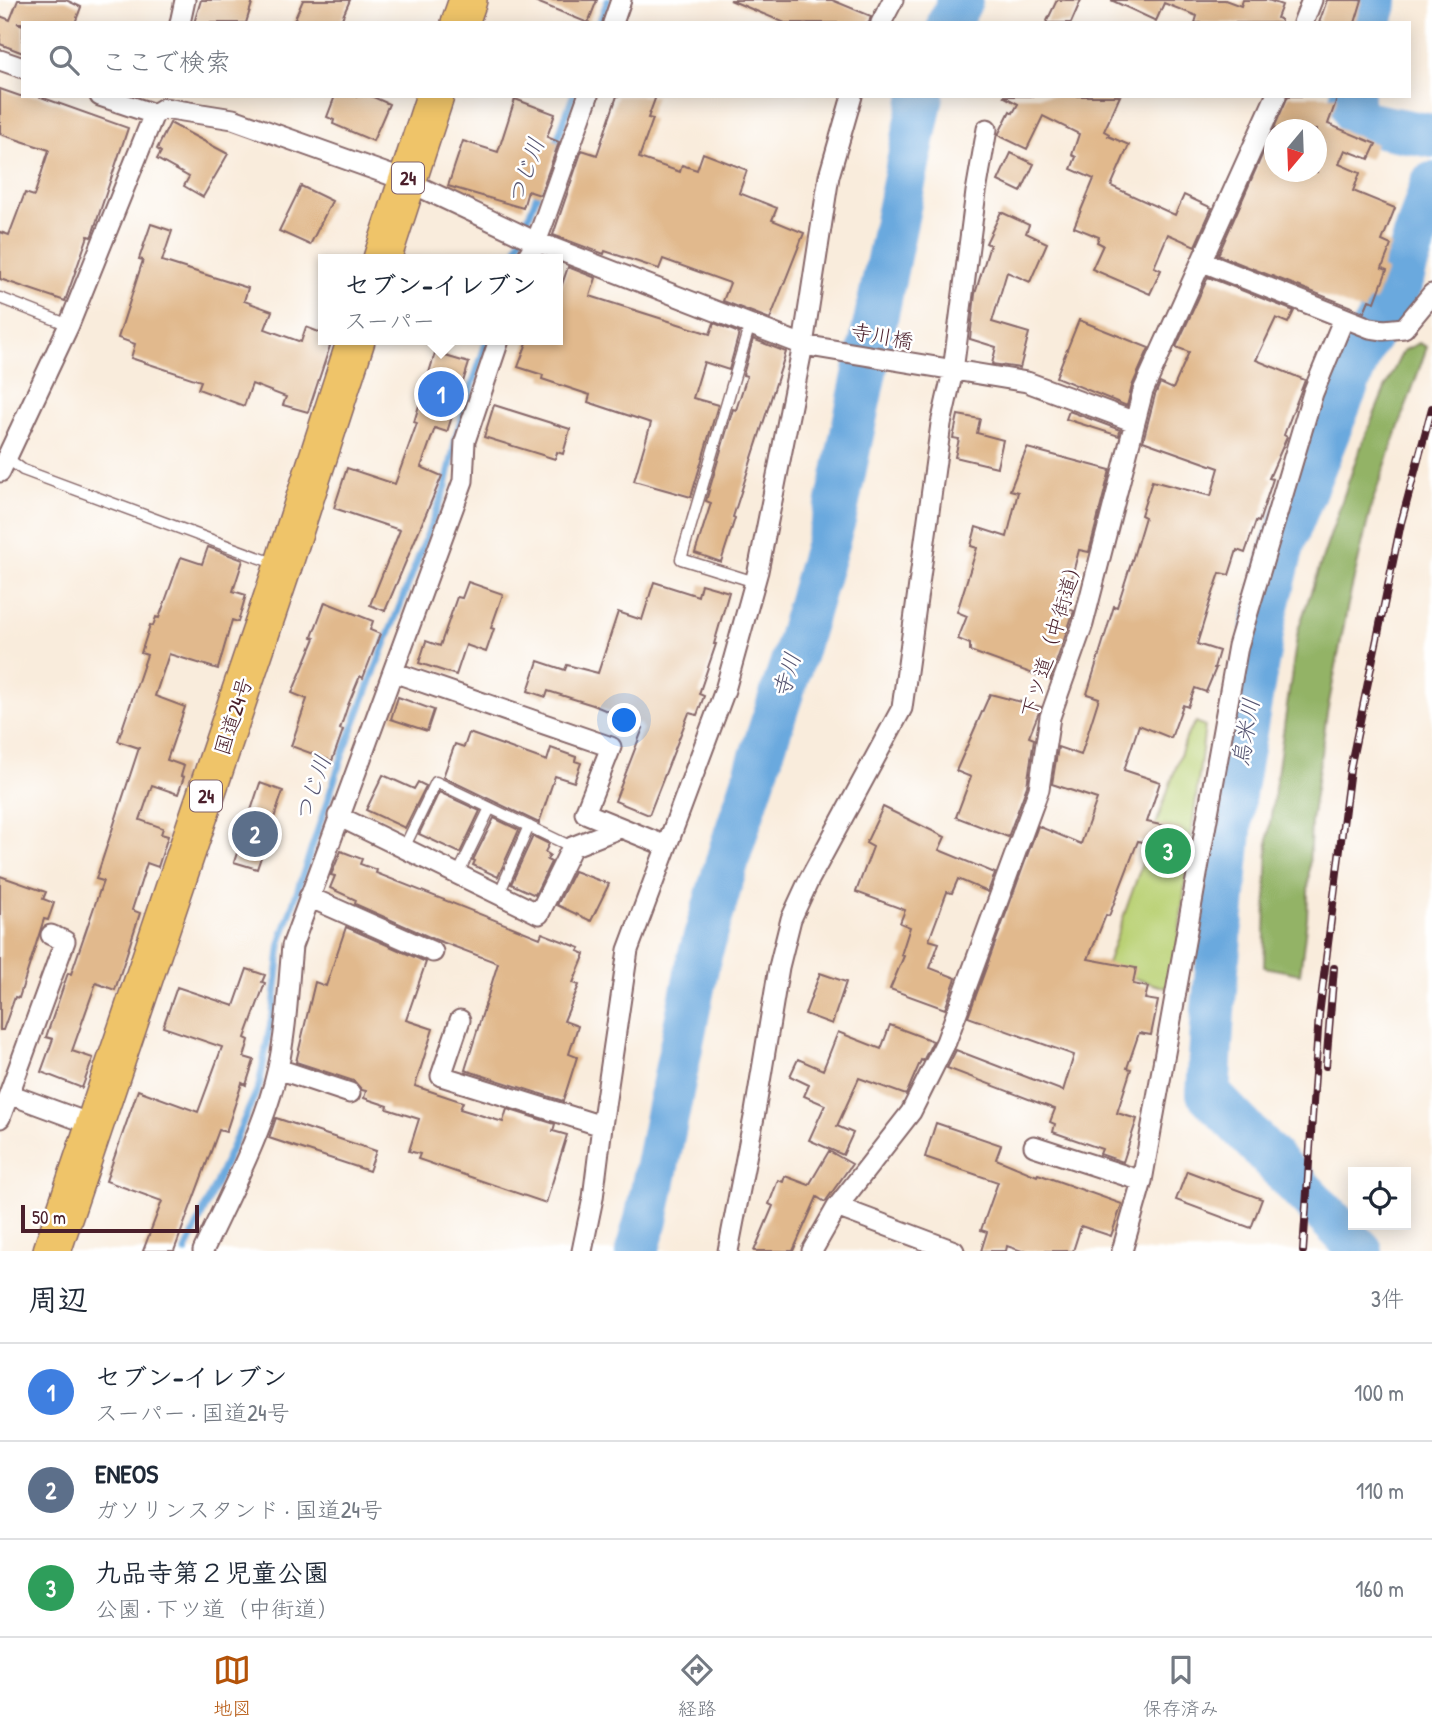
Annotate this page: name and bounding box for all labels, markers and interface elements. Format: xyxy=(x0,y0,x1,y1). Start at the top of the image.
search box xyxy=(21,21,1411,98)
icon: search xyxy=(45,41,83,79)
text: ここで検索 xyxy=(101,44,231,79)
north arrow xyxy=(1264,119,1327,182)
water label: つじ川 xyxy=(499,133,551,209)
road number: 24 xyxy=(392,162,424,194)
popup xyxy=(318,254,563,345)
text: セブン-イレブン xyxy=(344,267,537,302)
text: スーパー xyxy=(344,305,435,336)
street label: 寺川橋 xyxy=(848,316,916,356)
pin: 1 xyxy=(418,368,464,420)
street label: 下ツ道（中街道） xyxy=(1014,552,1090,722)
water label: 寺川 xyxy=(764,648,808,702)
street label: 国道24号 xyxy=(207,673,259,759)
water label: 烏米川 xyxy=(1224,695,1266,769)
your location xyxy=(607,703,641,737)
water label: つじ川 xyxy=(286,750,338,826)
road number: 24 xyxy=(190,780,222,811)
pin: 2 xyxy=(232,808,278,860)
pin: 3 xyxy=(1145,825,1191,877)
map controls xyxy=(1348,1167,1411,1230)
button: locate xyxy=(1348,1167,1411,1230)
scale bar xyxy=(21,1202,200,1234)
text: 50 m xyxy=(32,1204,66,1230)
text: 周辺 xyxy=(28,1279,88,1319)
text: 3件 xyxy=(1371,1283,1404,1314)
text: セブン-イレブン xyxy=(95,1359,288,1394)
text: 1 xyxy=(47,1377,55,1408)
text: 100 m xyxy=(1354,1377,1404,1408)
text: スーパー · 国道24号 xyxy=(95,1397,290,1428)
text: ENEOS xyxy=(95,1456,158,1491)
text: 2 xyxy=(46,1475,56,1506)
text: 110 m xyxy=(1356,1475,1404,1506)
text: ガソリンスタンド · 国道24号 xyxy=(95,1494,383,1525)
text: 九品寺第２児童公園 xyxy=(95,1555,329,1590)
text: 3 xyxy=(46,1573,56,1604)
text: 160 m xyxy=(1355,1573,1404,1604)
text: 公園 · 下ツ道（中街道） xyxy=(95,1593,340,1624)
tab: 地図 xyxy=(213,1651,251,1721)
tab: 経路 xyxy=(678,1651,716,1721)
tab: 保存済み xyxy=(1143,1651,1219,1721)

